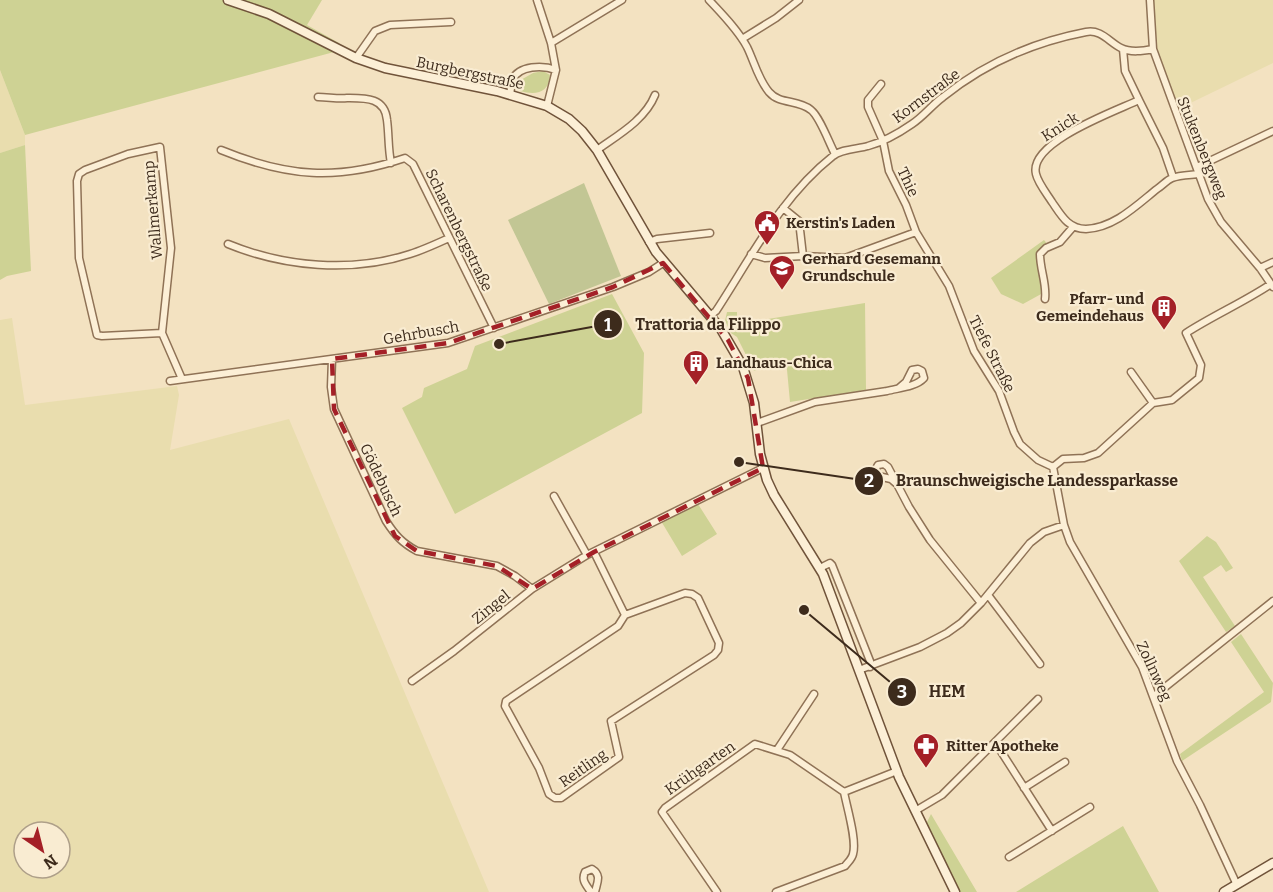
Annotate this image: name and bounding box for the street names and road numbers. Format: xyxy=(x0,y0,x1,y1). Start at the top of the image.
street label: Burgbergstraße xyxy=(415,53,525,93)
street label: Kornstraße xyxy=(889,65,963,127)
street label: Stukenbergweg xyxy=(1173,94,1231,202)
street label: Knick xyxy=(1038,108,1082,145)
street label: Wallmerkamp xyxy=(140,160,166,260)
street label: Thie xyxy=(893,164,923,200)
street label: Scharenbergstraße xyxy=(422,166,496,294)
street label: Tiefe Straße xyxy=(965,313,1019,395)
street label: Gehrbusch xyxy=(382,317,461,349)
street label: Gödebusch xyxy=(356,441,406,520)
street label: Zingel xyxy=(468,586,514,628)
street label: Zollnweg xyxy=(1132,638,1176,704)
street label: Krühgarten xyxy=(661,737,739,799)
street label: Reitling xyxy=(556,745,610,791)

